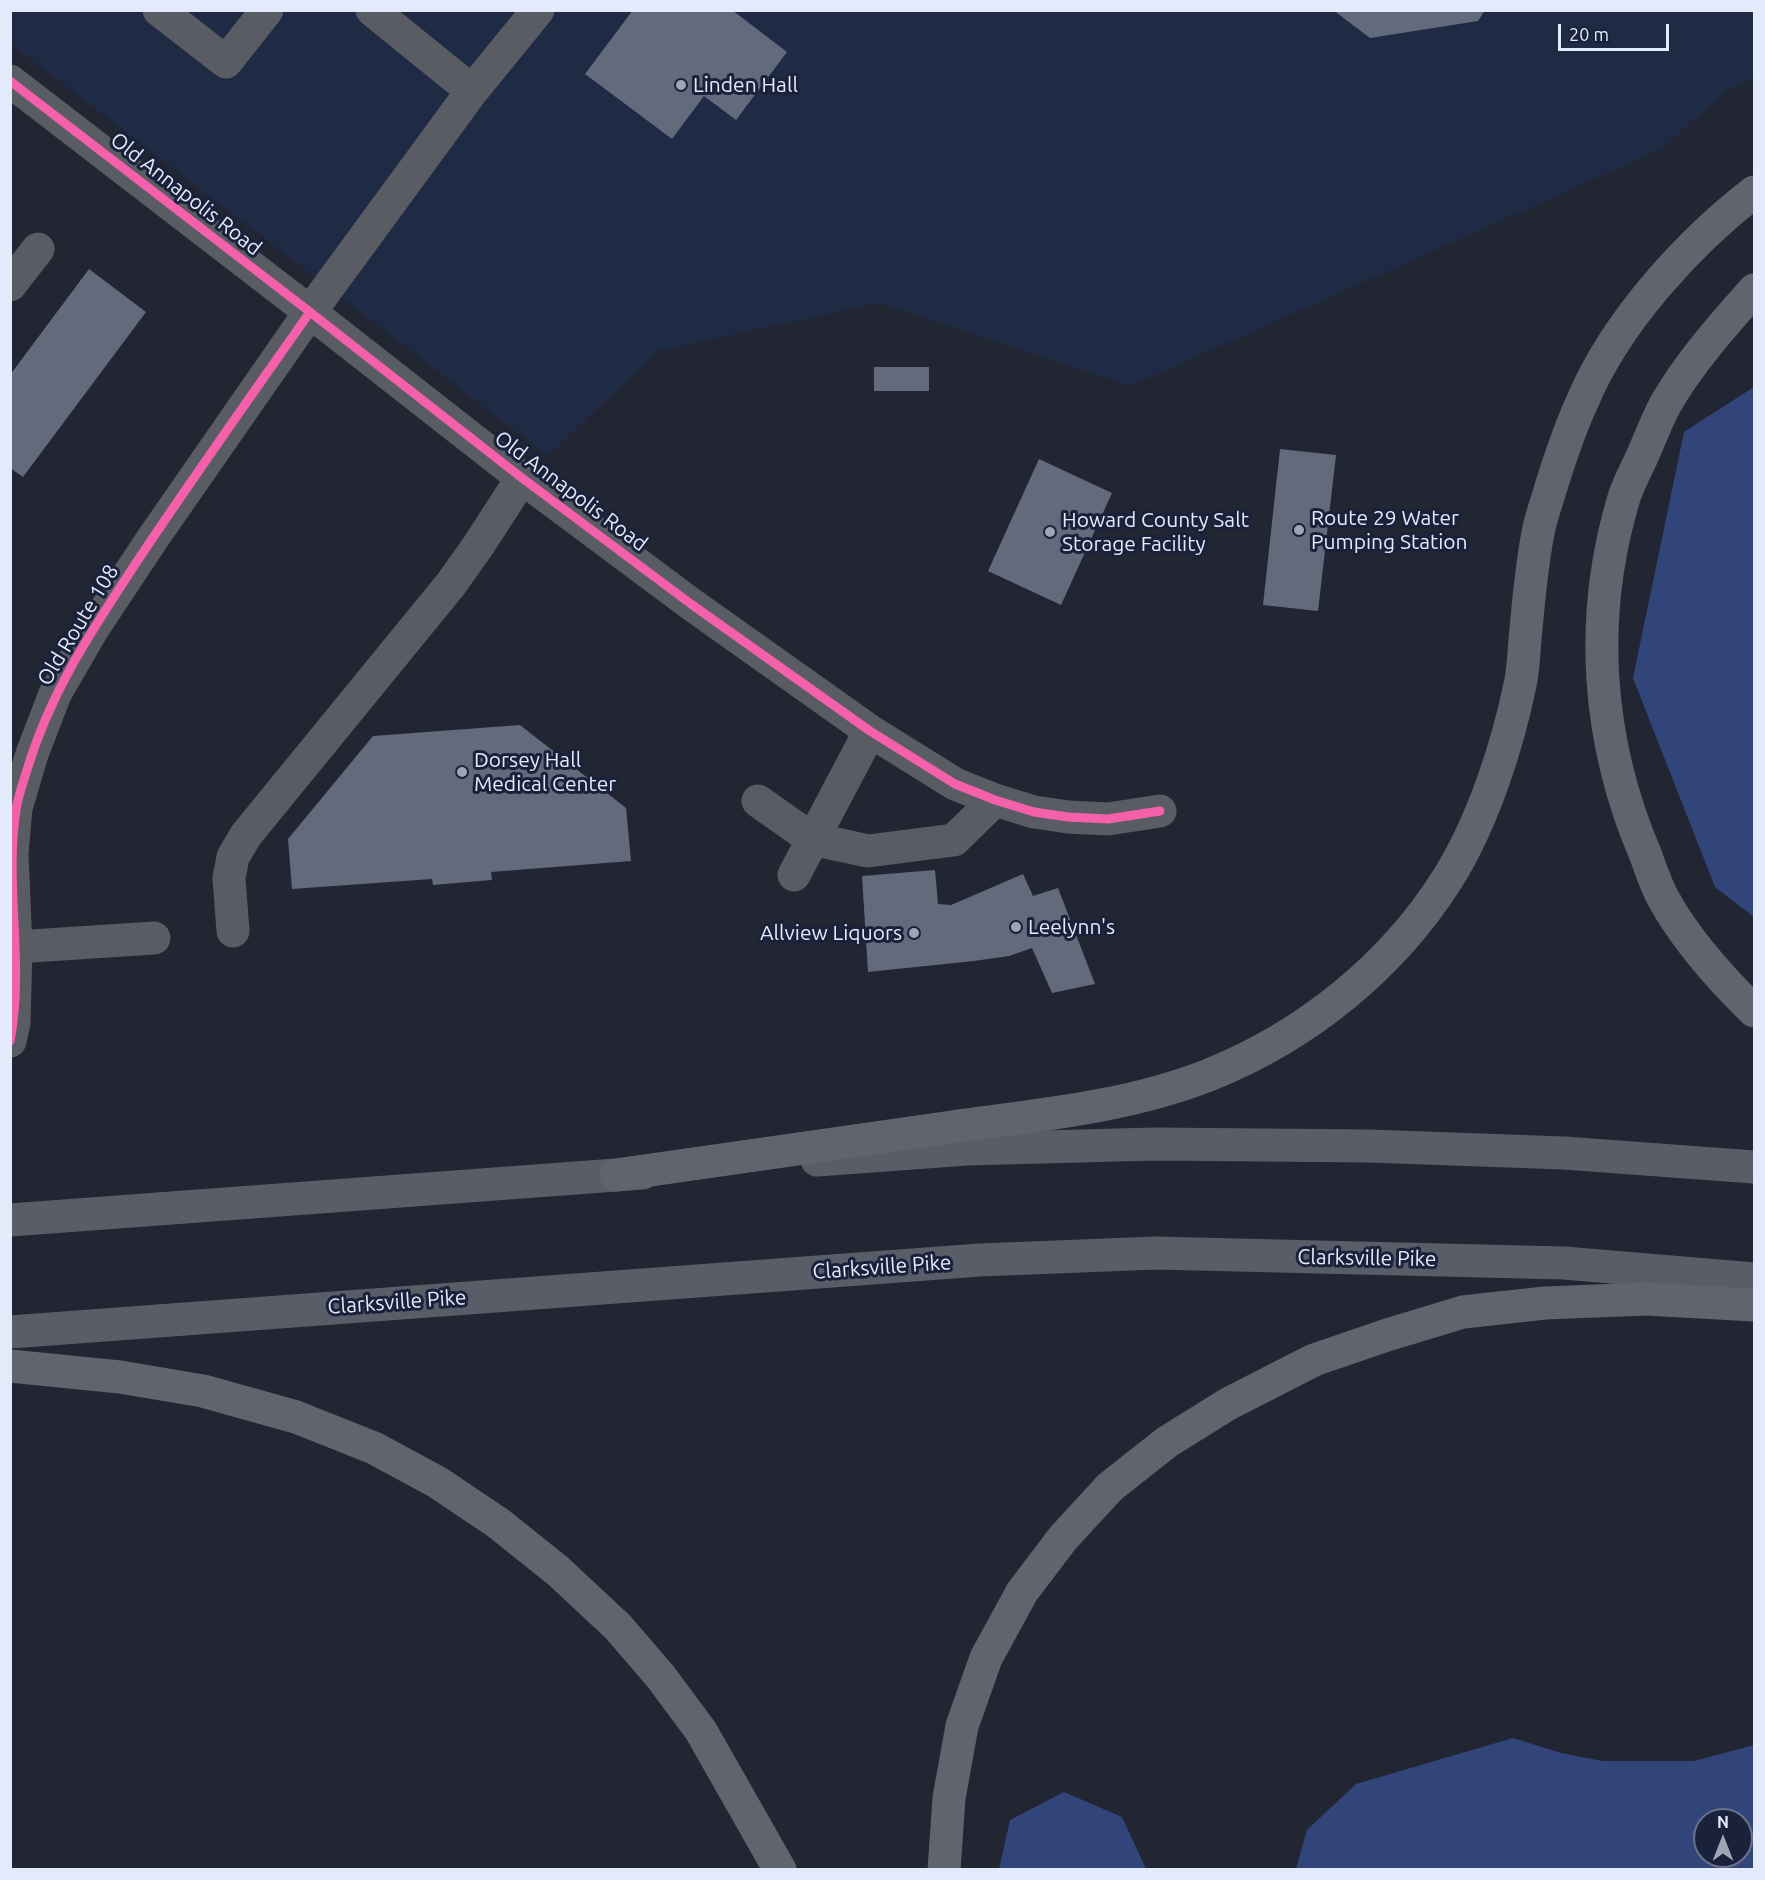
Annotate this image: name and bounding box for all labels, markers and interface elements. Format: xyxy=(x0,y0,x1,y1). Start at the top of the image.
scale bar xyxy=(1561,12,1672,50)
text: 20 m xyxy=(1569,24,1609,44)
place label: Linden Hall xyxy=(693,72,798,98)
marker: Linden Hall xyxy=(674,78,688,92)
street label: Old Annapolis Road xyxy=(105,127,267,261)
street label: Old Annapolis Road xyxy=(490,425,652,557)
place label: Route 29 Water Pumping Station xyxy=(1311,505,1468,555)
place label: Howard County Salt Storage Facility xyxy=(1062,507,1249,557)
marker: Route 29 Water Pumping Station xyxy=(1292,523,1306,537)
marker: Howard County Salt Storage Facility xyxy=(1043,525,1057,539)
street label: Old Route 108 xyxy=(32,560,124,690)
place label: Dorsey Hall Medical Center xyxy=(474,747,616,797)
marker: Dorsey Hall Medical Center xyxy=(455,765,469,779)
place label: Leelynn's xyxy=(1028,914,1115,940)
place label: Allview Liquors xyxy=(760,920,902,946)
marker: Leelynn's xyxy=(1009,920,1023,934)
marker: Allview Liquors xyxy=(907,926,921,940)
street label: Clarksville Pike xyxy=(1297,1244,1437,1272)
street label: Clarksville Pike xyxy=(812,1250,952,1284)
street label: Clarksville Pike xyxy=(327,1285,467,1319)
north arrow xyxy=(1693,1808,1753,1868)
text: N xyxy=(1717,1813,1729,1831)

